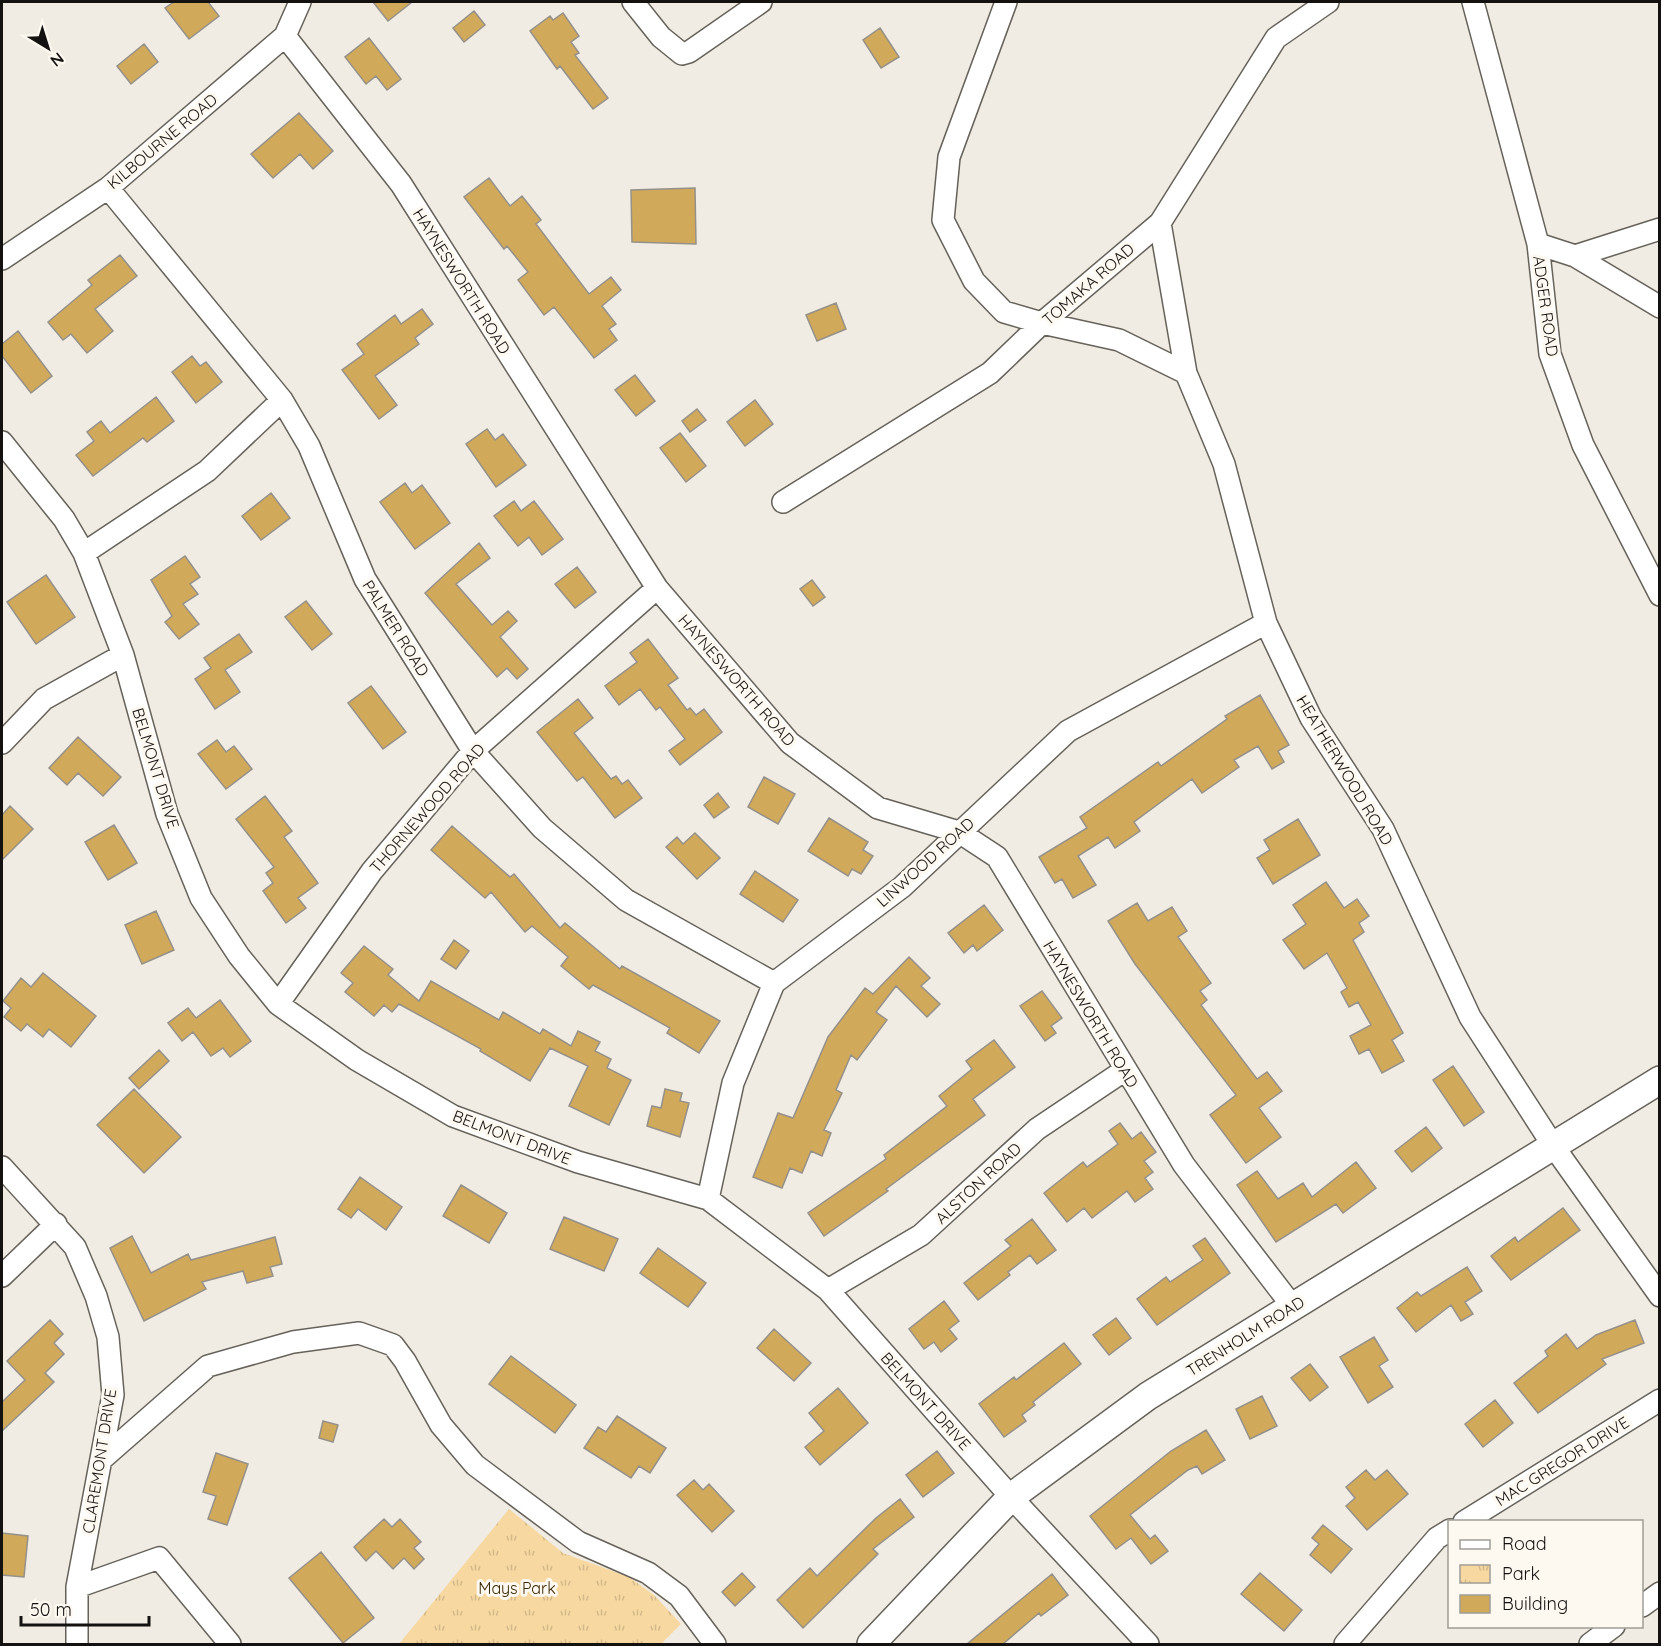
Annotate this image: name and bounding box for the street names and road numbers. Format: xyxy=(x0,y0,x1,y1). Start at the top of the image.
street label: KILBOURNE ROAD xyxy=(103,89,221,193)
street label: HAYNESWORTH ROAD xyxy=(409,204,515,358)
street label: TOMAKA ROAD xyxy=(1038,239,1138,329)
street label: ADGER ROAD xyxy=(1529,254,1563,358)
street label: PALMER ROAD xyxy=(358,576,434,680)
street label: HAYNESWORTH ROAD xyxy=(674,610,800,750)
street label: HEATHERWOOD ROAD xyxy=(1292,691,1398,849)
street label: BELMONT DRIVE xyxy=(128,705,184,831)
street label: THORNEWOOD ROAD xyxy=(365,739,489,877)
street label: LINWOOD ROAD xyxy=(872,813,978,911)
street label: HAYNESWORTH ROAD xyxy=(1039,937,1143,1091)
street label: BELMONT DRIVE xyxy=(450,1105,574,1169)
street label: ALSTON ROAD xyxy=(931,1138,1025,1228)
street label: TRENHOLM ROAD xyxy=(1182,1292,1308,1380)
street label: BELMONT DRIVE xyxy=(877,1348,975,1454)
street label: CLAREMONT DRIVE xyxy=(78,1387,120,1535)
street label: MAC GREGOR DRIVE xyxy=(1492,1412,1632,1510)

